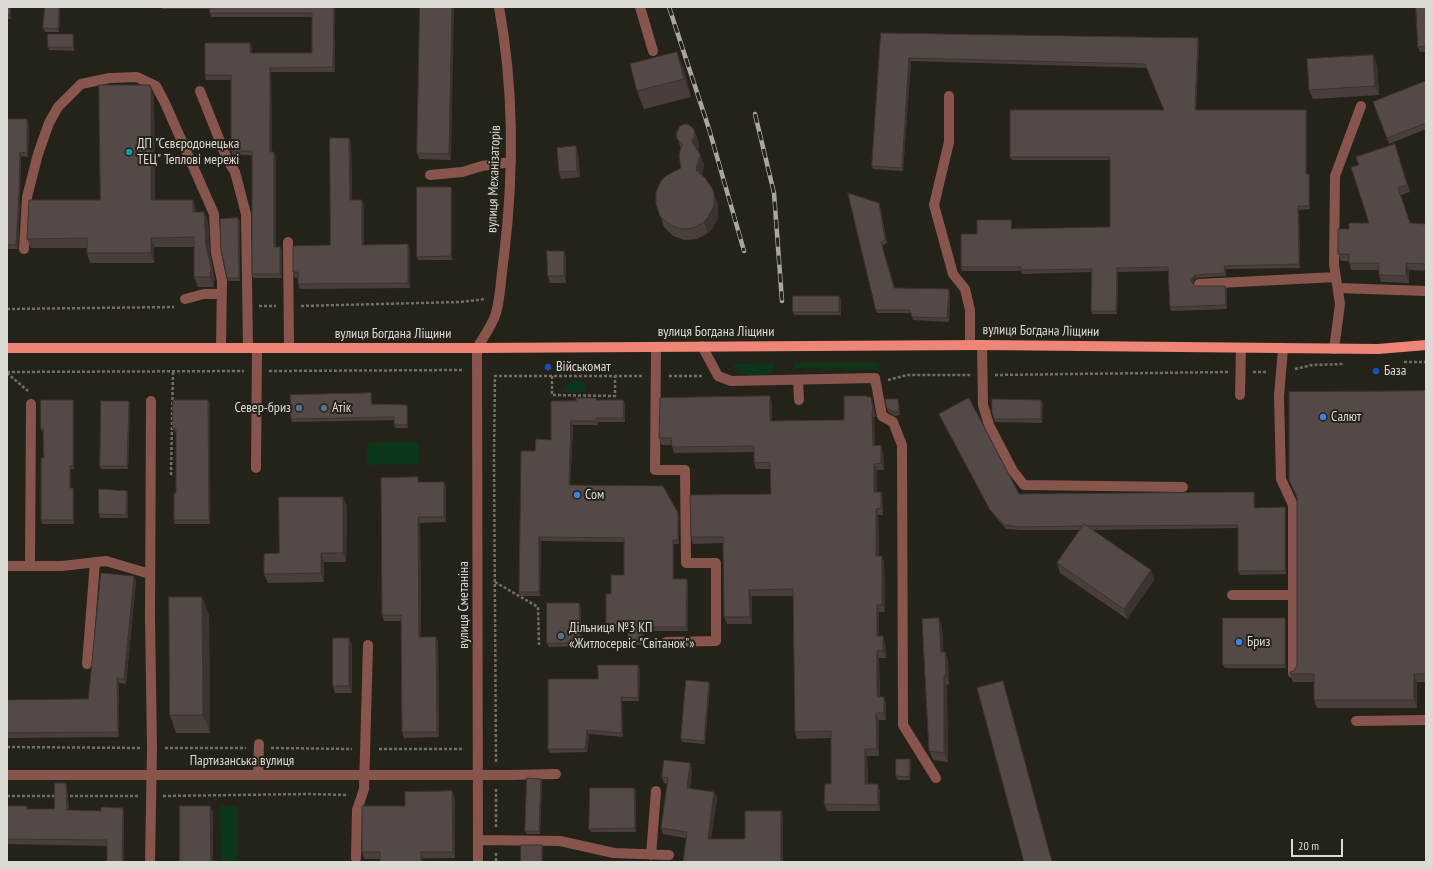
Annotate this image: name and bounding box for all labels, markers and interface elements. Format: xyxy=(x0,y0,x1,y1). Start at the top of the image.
street label: вулиця Механізаторів xyxy=(484,125,504,233)
place label: ДП "Сєвєродонецька ТЕЦ" Теплові мережі xyxy=(137,136,239,168)
marker: ДП "Сєвєродонецька ТЕЦ" Теплові мережі xyxy=(124,147,134,157)
street label: вулиця Богдана Ліщини xyxy=(983,322,1099,340)
street label: вулиця Богдана Ліщини xyxy=(658,324,774,340)
street label: вулиця Богдана Ліщини xyxy=(335,326,451,342)
place label: Військомат xyxy=(556,359,611,375)
marker: Військомат xyxy=(543,362,553,372)
place label: База xyxy=(1384,363,1406,379)
marker: База xyxy=(1371,366,1381,376)
place label: Север-бриз xyxy=(234,400,291,416)
place label: Атік xyxy=(332,400,351,416)
marker: Север-бриз xyxy=(294,403,304,413)
marker: Атік xyxy=(319,403,329,413)
place label: Салют xyxy=(1331,409,1361,425)
marker: Салют xyxy=(1318,412,1328,422)
place label: Сом xyxy=(585,487,604,503)
marker: Сом xyxy=(572,490,582,500)
street label: вулиця Сметаніна xyxy=(456,561,472,649)
place label: Дільниця №3 КП «Житлосервіс "Світанок"» xyxy=(569,620,695,652)
marker: Дільниця №3 КП «Житлосервіс "Світанок"» xyxy=(556,631,566,641)
place label: Бриз xyxy=(1247,634,1270,650)
marker: Бриз xyxy=(1234,637,1244,647)
street label: Партизанська вулиця xyxy=(190,753,294,769)
scale bar xyxy=(1293,831,1345,857)
text: 20 m xyxy=(1298,838,1319,853)

